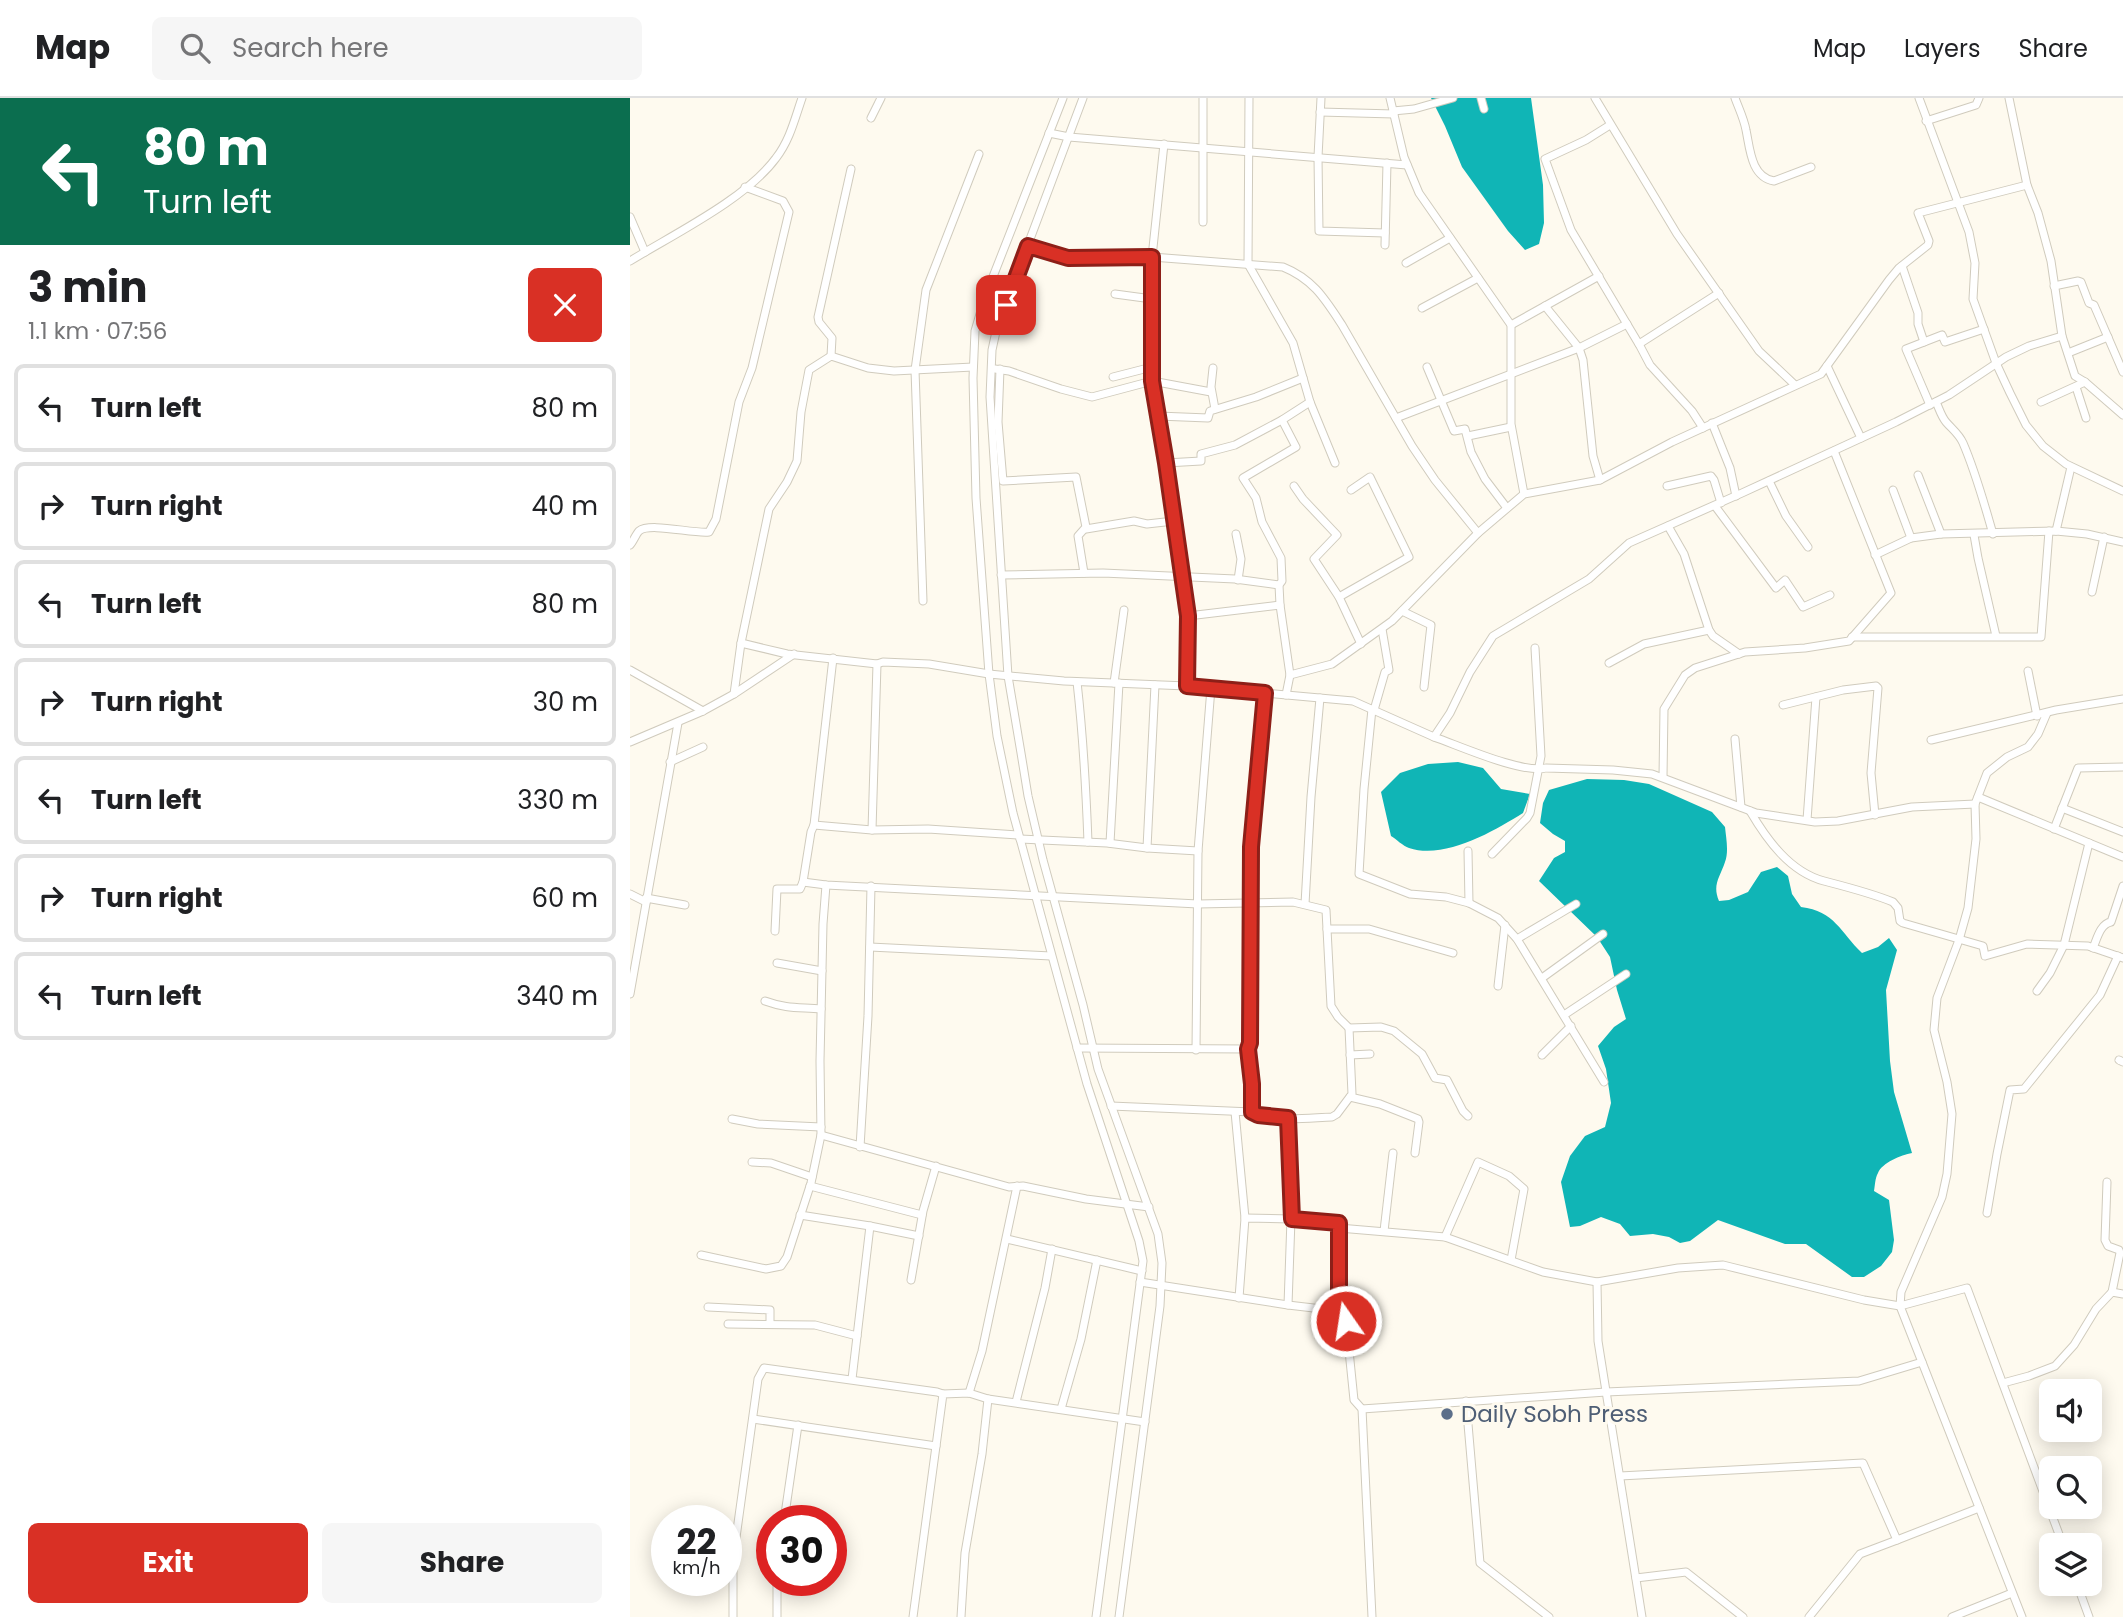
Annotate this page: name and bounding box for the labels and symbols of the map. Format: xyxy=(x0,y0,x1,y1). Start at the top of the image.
pin xyxy=(976,275,1036,335)
position arrow xyxy=(1309,1284,1383,1358)
place label: Daily Sobh Press xyxy=(1461,1398,1648,1430)
marker: Daily Sobh Press xyxy=(1439,1406,1455,1422)
speed limit sign: 30 xyxy=(756,1505,847,1596)

